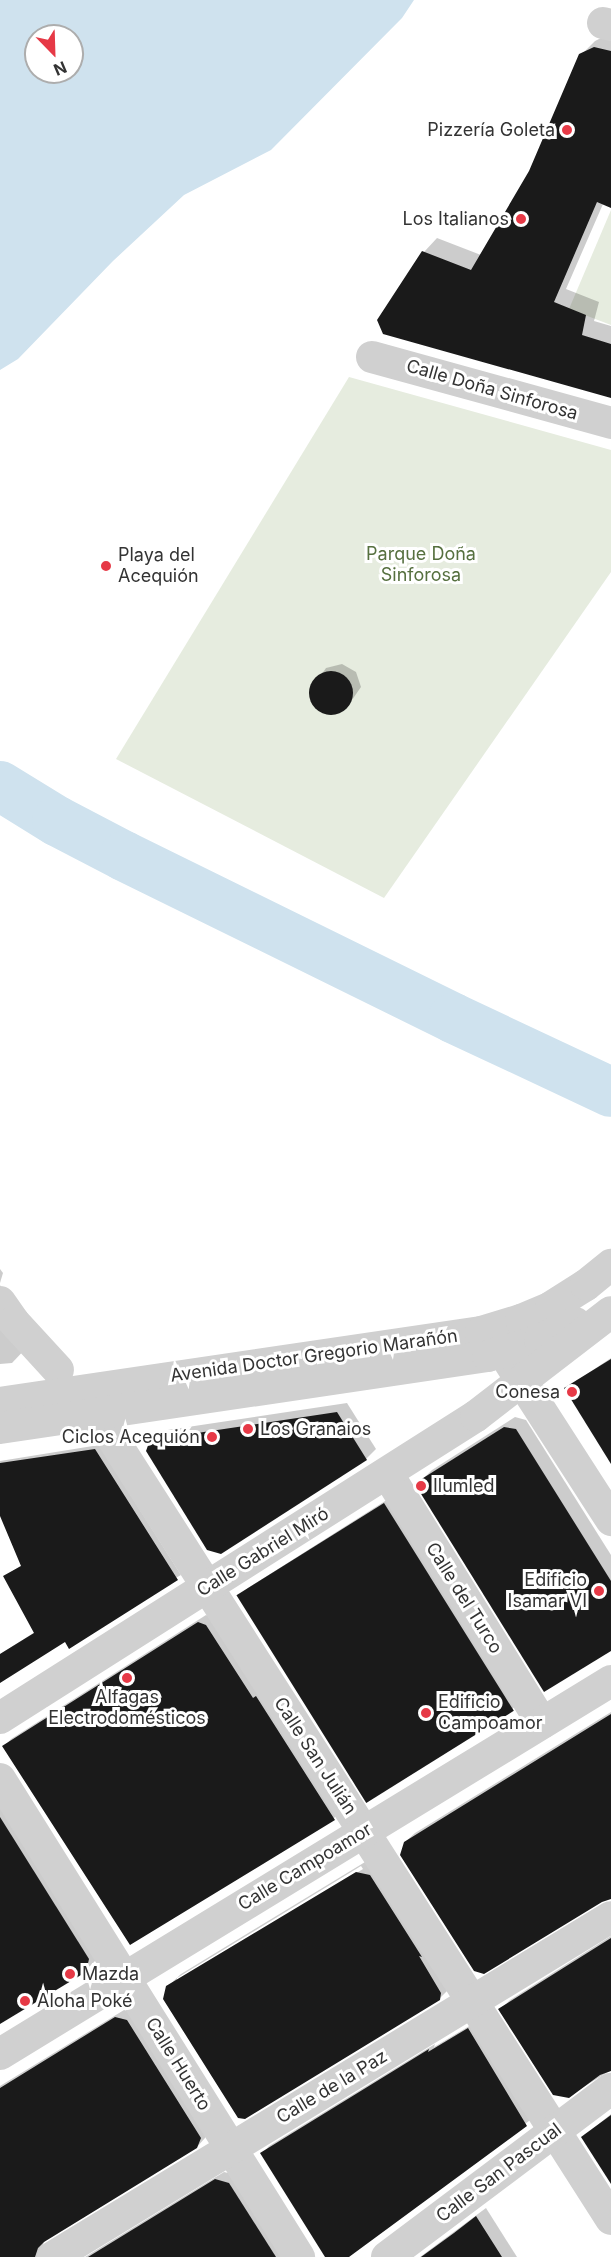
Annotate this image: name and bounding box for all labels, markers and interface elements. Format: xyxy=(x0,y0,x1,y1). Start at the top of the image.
north arrow xyxy=(24,24,84,84)
text: N xyxy=(51,57,70,80)
place label: Pizzería Goleta xyxy=(427,119,555,141)
marker: Pizzería Goleta xyxy=(560,123,574,137)
place label: Los Italianos xyxy=(403,208,509,230)
marker: Los Italianos xyxy=(514,212,528,226)
street label: Calle Doña Sinforosa xyxy=(404,355,580,425)
park label: Parque Doña Sinforosa xyxy=(366,544,476,586)
place label: Playa del Acequión xyxy=(118,545,199,588)
marker: Playa del Acequión xyxy=(99,559,113,573)
street label: Avenida Doctor Gregorio Marañón xyxy=(169,1325,459,1387)
place label: Conesa xyxy=(495,1381,560,1403)
marker: Conesa xyxy=(565,1385,579,1399)
place label: Los Granaios xyxy=(260,1418,371,1440)
marker: Los Granaios xyxy=(241,1422,255,1436)
place label: Ciclos Acequión xyxy=(62,1426,200,1448)
marker: Ciclos Acequión xyxy=(205,1430,219,1444)
place label: Ilumled xyxy=(433,1475,494,1497)
marker: Ilumled xyxy=(414,1479,428,1493)
street label: Calle Gabriel Miró xyxy=(193,1503,333,1601)
street label: Calle del Turco xyxy=(421,1538,507,1658)
place label: Edificio Isamar VI xyxy=(508,1570,587,1612)
marker: Edificio Isamar VI xyxy=(592,1584,606,1598)
marker: Alfagas Electrodomésticos xyxy=(120,1671,134,1685)
place label: Alfagas Electrodomésticos xyxy=(48,1687,206,1730)
place label: Edificio Campoamor xyxy=(438,1692,542,1734)
street label: Calle San Julián xyxy=(269,1693,361,1819)
marker: Edificio Campoamor xyxy=(419,1706,433,1720)
street label: Calle Campoamor xyxy=(234,1819,376,1915)
place label: Mazda xyxy=(82,1963,139,1985)
marker: Mazda xyxy=(63,1967,77,1981)
place label: Aloha Poké xyxy=(37,1990,133,2012)
marker: Aloha Poké xyxy=(18,1994,32,2008)
street label: Calle Huerto xyxy=(141,2013,215,2115)
street label: Calle de la Paz xyxy=(273,2046,391,2128)
street label: Calle San Pascual xyxy=(432,2119,566,2227)

